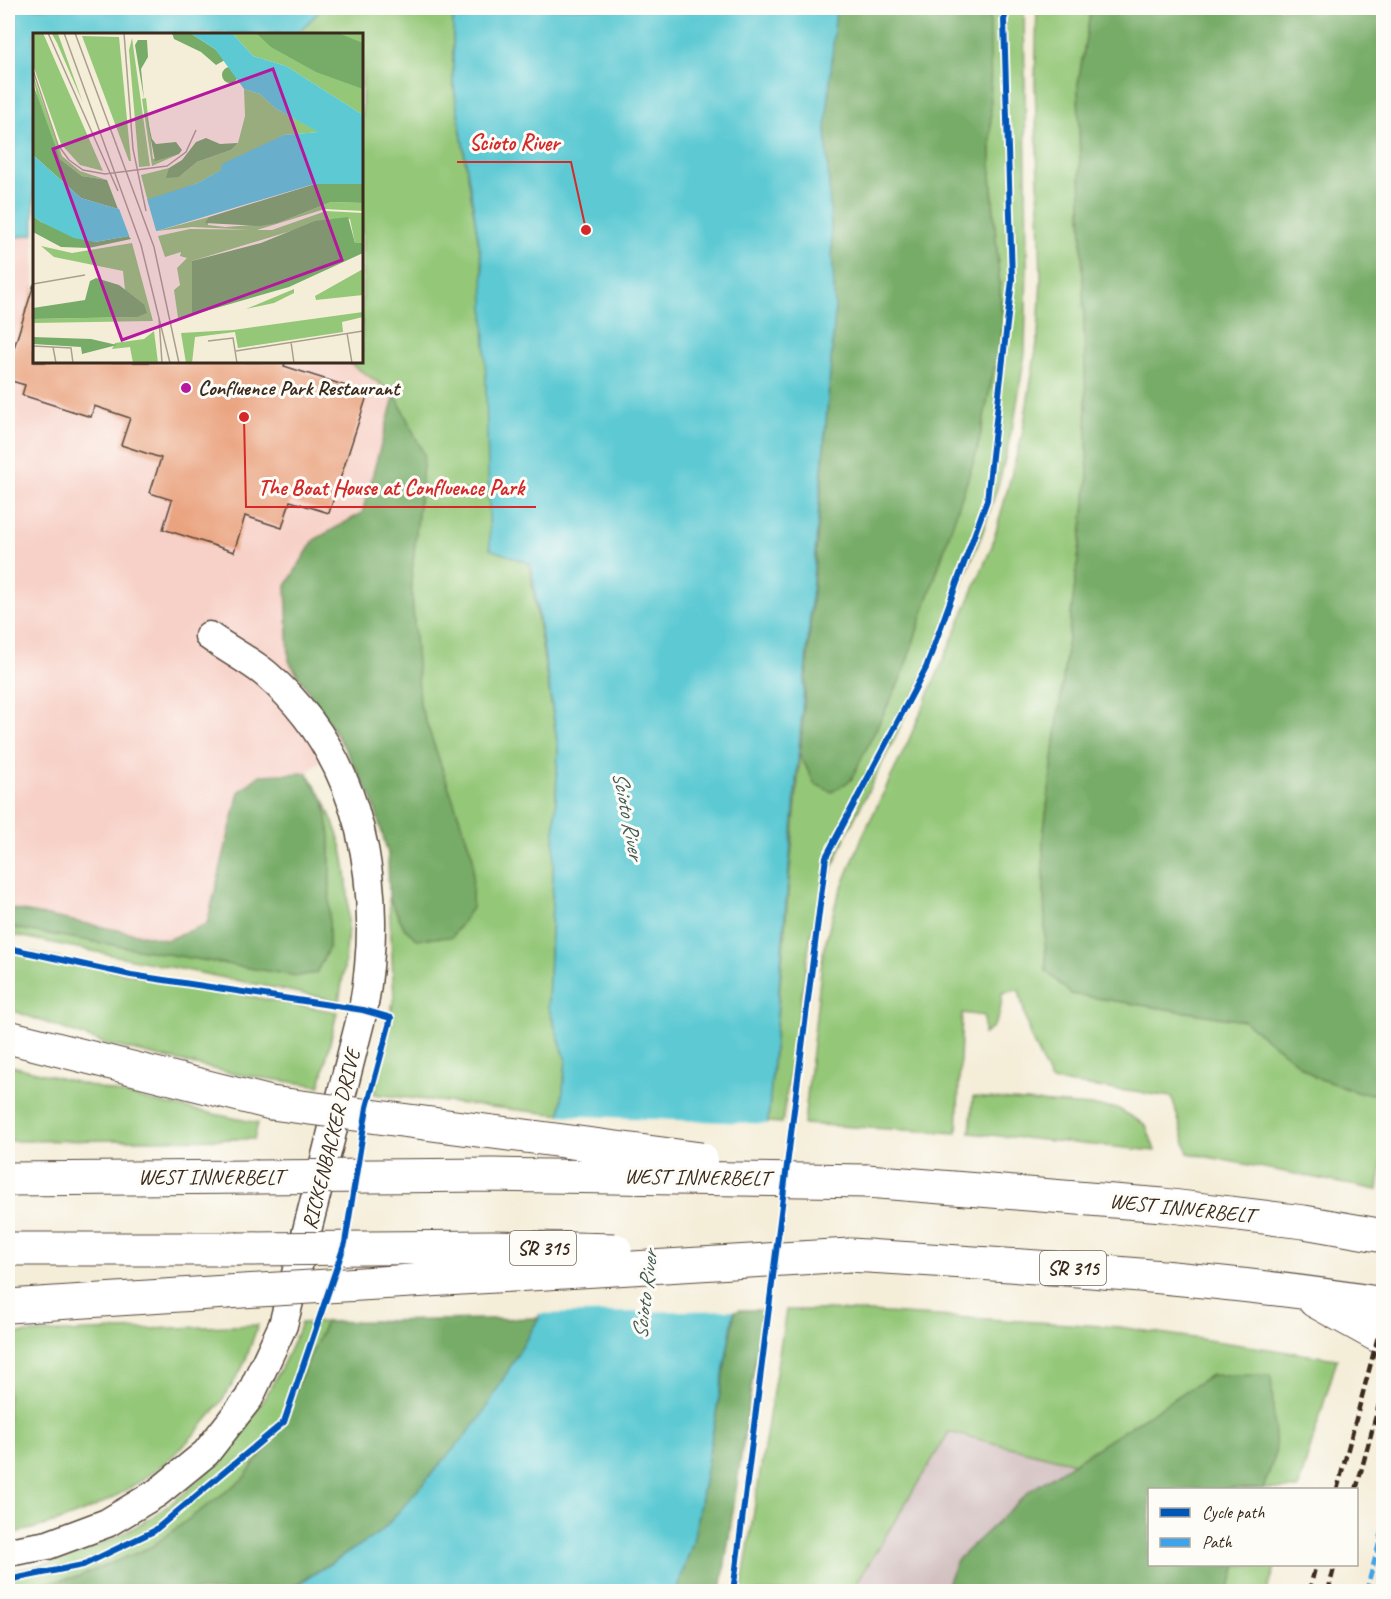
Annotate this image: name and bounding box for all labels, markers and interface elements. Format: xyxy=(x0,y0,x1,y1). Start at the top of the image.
inset map xyxy=(33,33,363,363)
callout: Scioto River xyxy=(457,122,571,162)
text: Scioto River xyxy=(469,129,562,157)
place label: Confluence Park Restaurant xyxy=(198,375,401,401)
marker: Confluence Park Restaurant xyxy=(179,381,193,395)
callout: The Boat House at Confluence Park xyxy=(246,467,536,507)
text: The Boat House at Confluence Park xyxy=(258,474,526,502)
water label: Scioto River xyxy=(606,769,651,865)
street label: RICKENBACKER DRIVE xyxy=(296,1044,367,1232)
street label: WEST INNERBELT xyxy=(624,1163,775,1191)
street label: WEST INNERBELT xyxy=(138,1164,289,1190)
street label: WEST INNERBELT xyxy=(1108,1187,1261,1229)
road number: SR 315 xyxy=(510,1231,576,1265)
water label: Scioto River xyxy=(626,1245,665,1341)
road number: SR 315 xyxy=(1040,1251,1106,1285)
legend xyxy=(1148,1488,1358,1566)
text: Cycle path xyxy=(1202,1501,1265,1523)
text: Path xyxy=(1202,1531,1232,1553)

